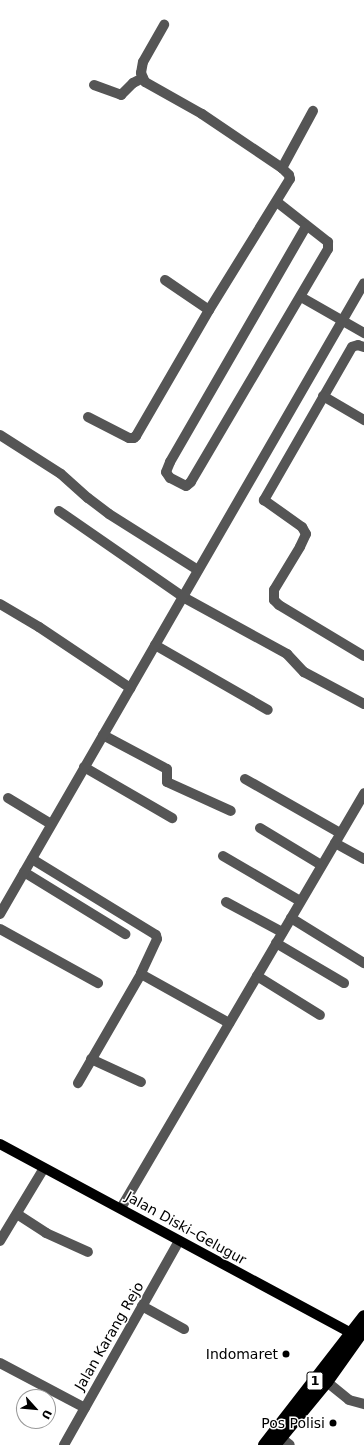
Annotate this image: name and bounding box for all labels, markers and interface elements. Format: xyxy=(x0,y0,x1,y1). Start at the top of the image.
street label: Jalan Diski–Gelugur xyxy=(123,1188,249,1268)
street label: Jalan Karang Rejo xyxy=(71,1279,147,1393)
place label: Indomaret xyxy=(206,1346,278,1362)
marker: Indomaret xyxy=(281,1349,291,1359)
road number: 1 xyxy=(306,1370,324,1392)
north arrow xyxy=(16,1389,56,1429)
text: U xyxy=(38,1407,54,1421)
place label: Pos Polisi xyxy=(261,1415,325,1431)
marker: Pos Polisi xyxy=(328,1418,338,1428)

